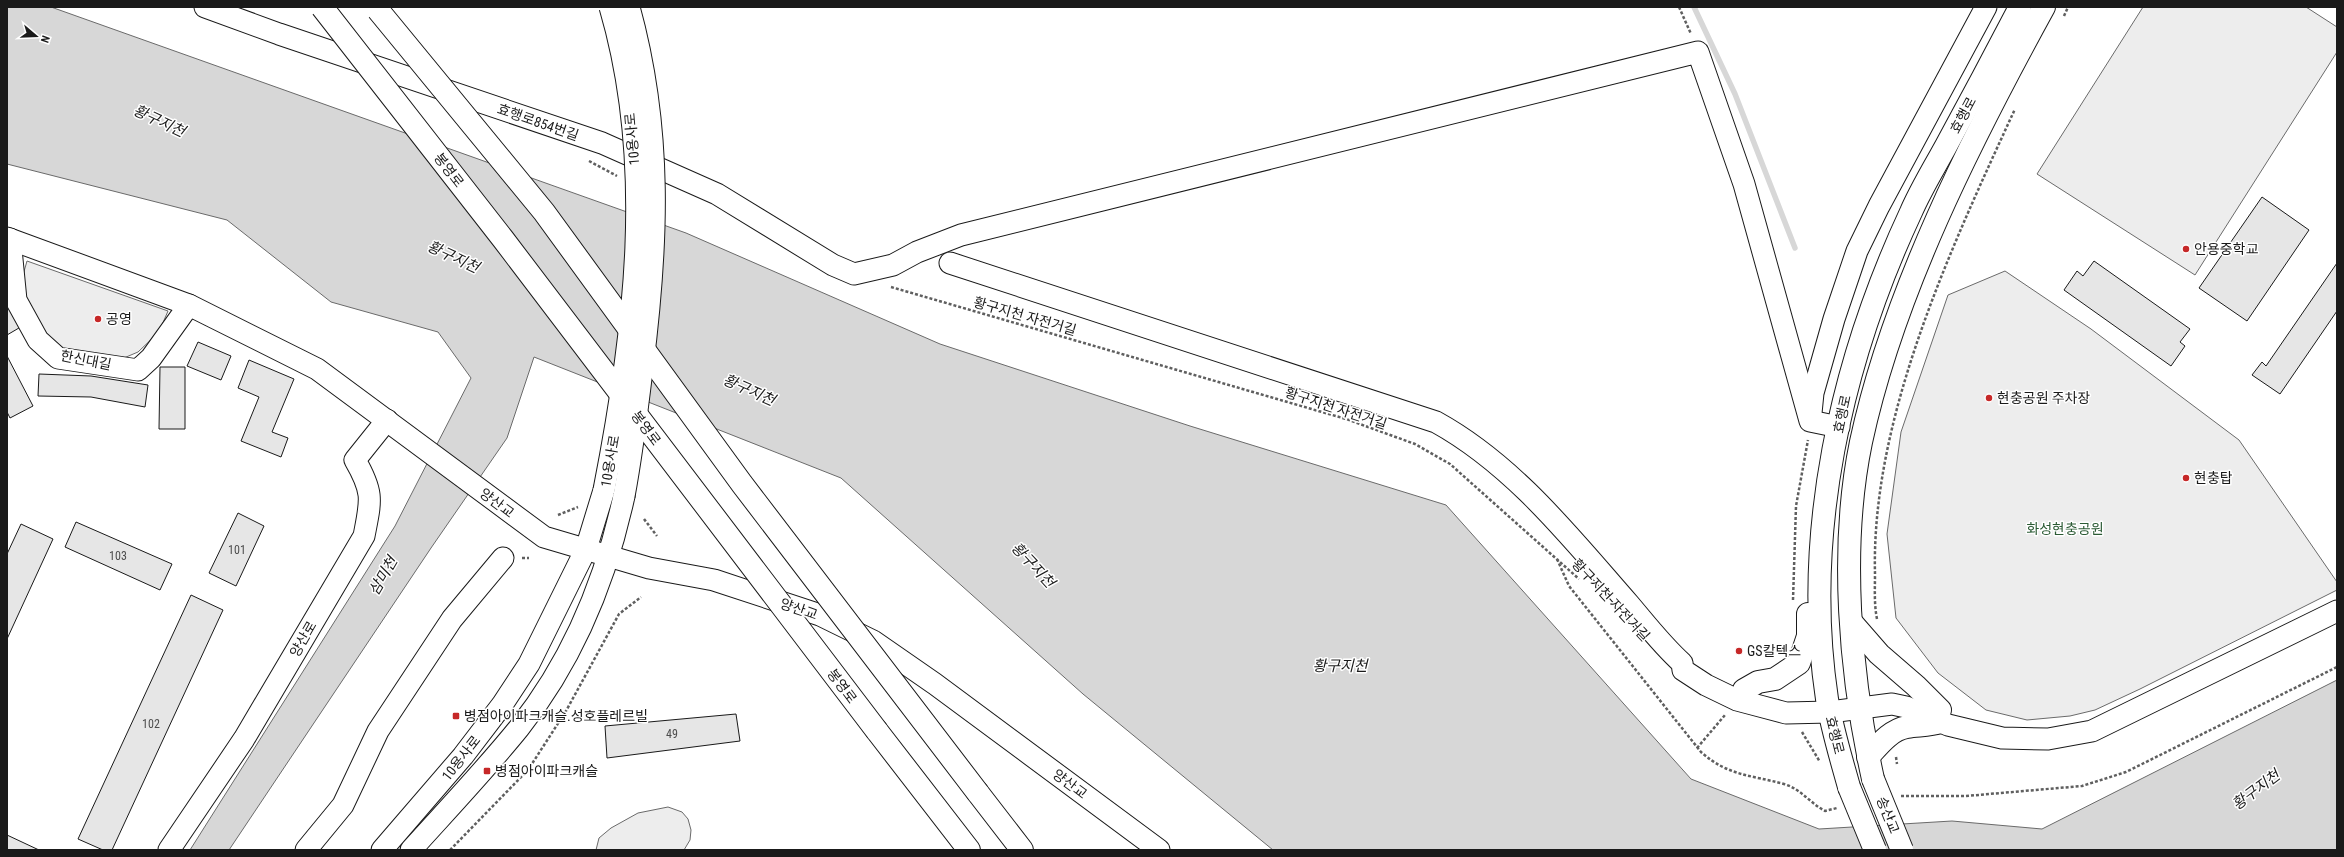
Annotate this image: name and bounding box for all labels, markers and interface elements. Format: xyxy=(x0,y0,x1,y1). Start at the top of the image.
north arrow xyxy=(16,16,56,56)
text: N xyxy=(38,34,52,45)
street label: 효행로 xyxy=(1947,94,1979,136)
water label: 황구지천 xyxy=(130,101,190,142)
street label: 효행로854번길 xyxy=(495,101,581,143)
street label: 10용사로 xyxy=(622,112,642,166)
street label: 봉영로 xyxy=(431,150,467,190)
water label: 황구지천 xyxy=(424,237,484,278)
place label: 안용중학교 xyxy=(2194,241,2259,257)
marker: 안용중학교 xyxy=(2181,244,2191,254)
street label: 황구지천 자전거길 xyxy=(972,294,1078,338)
place label: 공영 xyxy=(106,311,132,327)
marker: 공영 xyxy=(93,314,103,324)
street label: 한신대길 xyxy=(59,347,113,373)
water label: 황구지천 xyxy=(720,371,780,410)
street label: 황구지천 자전거길 xyxy=(1283,384,1389,432)
place label: 현충공원 주차장 xyxy=(1997,390,2090,406)
street label: 효행로 xyxy=(1830,393,1854,435)
marker: 현충공원 주차장 xyxy=(1984,393,1994,403)
street label: 봉영로 xyxy=(628,408,664,448)
street label: 10용사로 xyxy=(598,434,622,488)
place label: 현충탑 xyxy=(2194,470,2233,486)
marker: 현충탑 xyxy=(2181,473,2191,483)
street label: 양산교 xyxy=(477,485,517,521)
park label: 화성현충공원 xyxy=(2026,521,2104,537)
water label: 황구지천 xyxy=(1008,539,1060,593)
house number: 101 xyxy=(228,543,246,557)
house number: 103 xyxy=(109,549,127,563)
water label: 삼미천 xyxy=(365,552,402,598)
street label: 황구지천 자전거길 xyxy=(1569,556,1653,644)
street label: 양산교 xyxy=(778,595,820,623)
street label: 양산로 xyxy=(286,618,320,660)
place label: GS칼텍스 xyxy=(1747,643,1801,659)
marker: GS칼텍스 xyxy=(1734,646,1744,656)
water label: 황구지천 xyxy=(1312,657,1370,675)
street label: 봉영로 xyxy=(824,666,860,706)
place label: 병점아이파크캐슬.성호플레르빌 xyxy=(464,708,648,724)
marker: 병점아이파크캐슬.성호플레르빌 xyxy=(451,711,461,721)
street label: 효행로 xyxy=(1823,714,1847,756)
house number: 102 xyxy=(142,717,160,731)
house number: 49 xyxy=(666,727,678,741)
street label: 10용사로 xyxy=(439,732,484,784)
place label: 병점아이파크캐슬 xyxy=(495,763,598,779)
water label: 황구지천 xyxy=(2229,765,2285,814)
marker: 병점아이파크캐슬 xyxy=(482,766,492,776)
street label: 양산교 xyxy=(1050,766,1090,802)
street label: 송산교 xyxy=(1873,794,1903,836)

